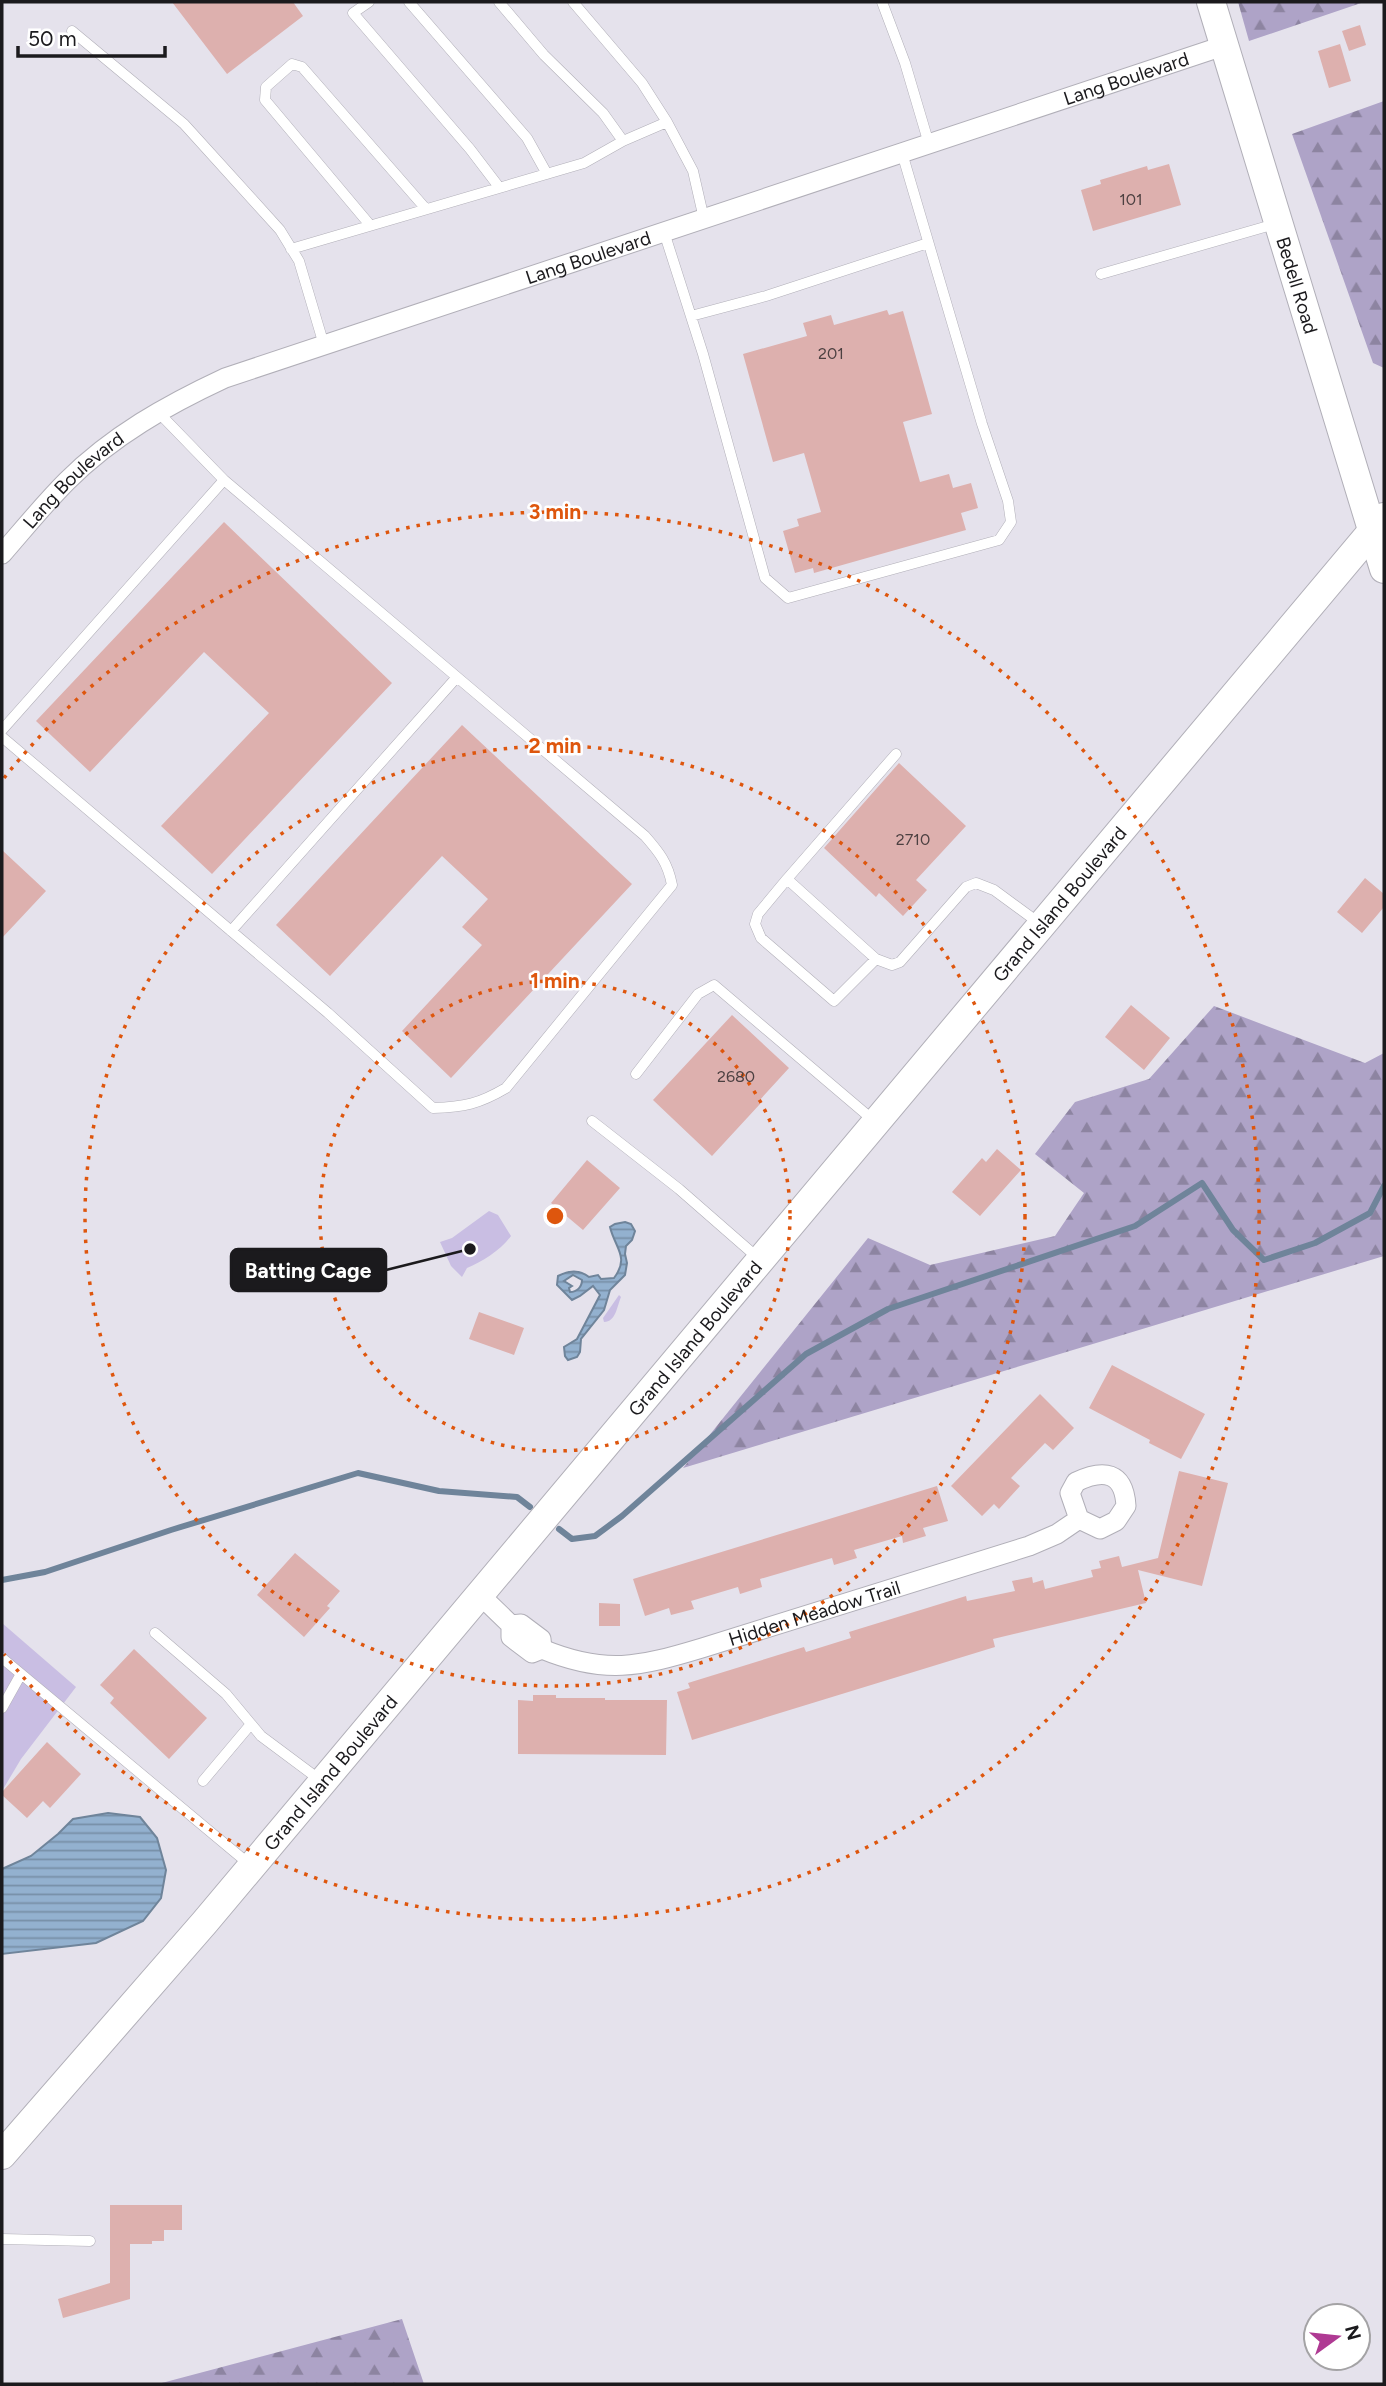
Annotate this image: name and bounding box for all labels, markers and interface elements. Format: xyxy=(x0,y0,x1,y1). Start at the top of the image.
scale bar xyxy=(18,14,164,58)
text: 50 m xyxy=(28,26,77,51)
street label: Lang Boulevard xyxy=(1061,47,1192,110)
house number: 101 xyxy=(1119,190,1143,209)
street label: Lang Boulevard xyxy=(523,226,654,289)
street label: Bedell Road xyxy=(1272,234,1323,336)
house number: 201 xyxy=(818,344,844,363)
street label: Lang Boulevard xyxy=(18,427,128,533)
text: 3 min xyxy=(529,499,581,524)
text: 2 min xyxy=(529,733,581,758)
street label: Grand Island Boulevard xyxy=(987,822,1131,986)
house number: 2710 xyxy=(896,830,930,849)
text: 1 min xyxy=(530,968,580,993)
house number: 2680 xyxy=(717,1067,755,1086)
centre of rings xyxy=(543,1204,567,1228)
callout: Batting Cage xyxy=(231,1249,386,1291)
street label: Grand Island Boulevard xyxy=(623,1256,767,1421)
text: Batting Cage xyxy=(245,1258,372,1283)
street label: Hidden Meadow Trail xyxy=(726,1575,903,1651)
street label: Grand Island Boulevard xyxy=(259,1690,402,1855)
north arrow xyxy=(1302,2302,1372,2372)
text: N xyxy=(1340,2323,1366,2343)

